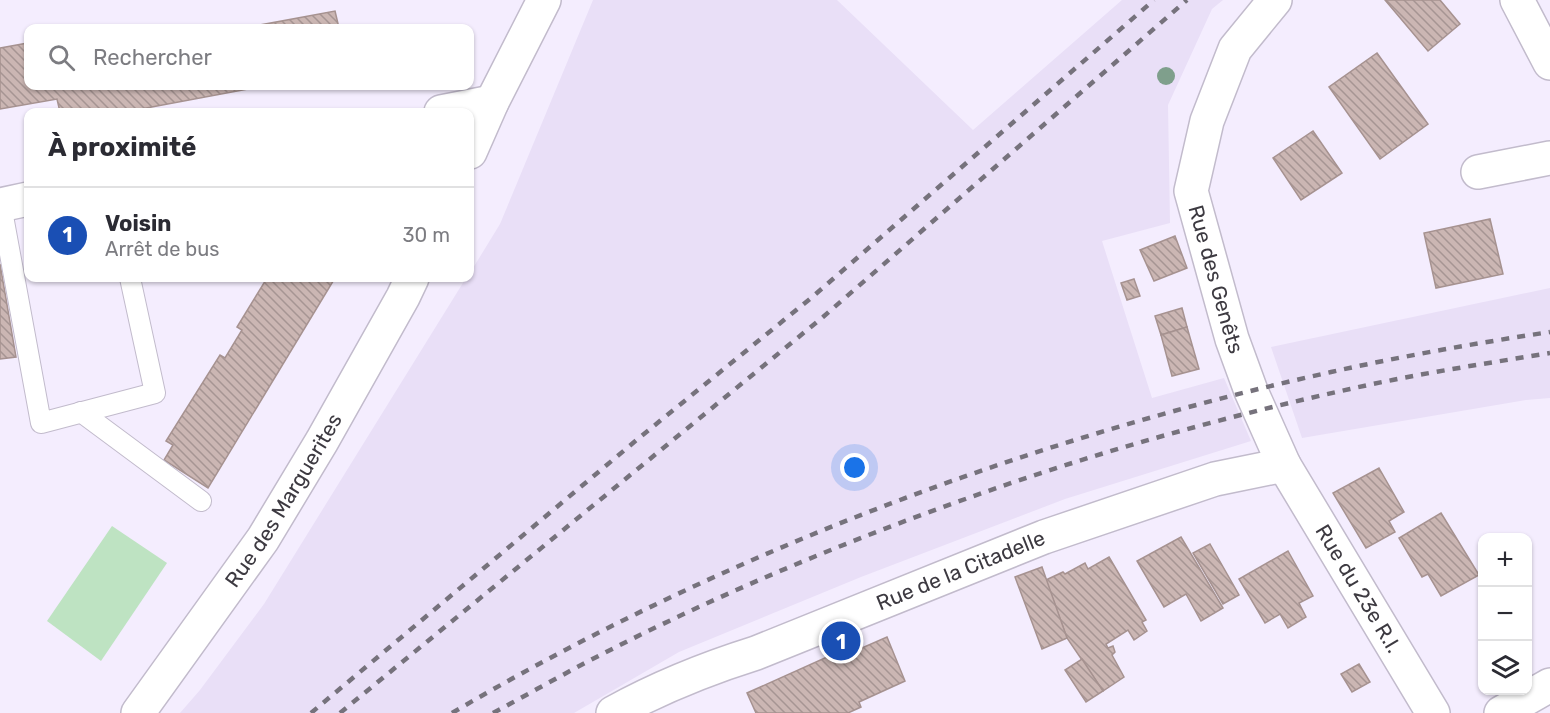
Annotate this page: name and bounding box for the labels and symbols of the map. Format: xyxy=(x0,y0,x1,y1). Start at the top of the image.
street label: Rue des Genêts xyxy=(1183,202,1249,357)
street label: Rue des Marguerites xyxy=(220,409,347,592)
your location xyxy=(840,453,869,482)
street label: Rue du 23e R.I. xyxy=(1311,520,1407,657)
street label: Rue de la Citadelle xyxy=(872,525,1049,615)
pin: 1 xyxy=(822,618,860,664)

